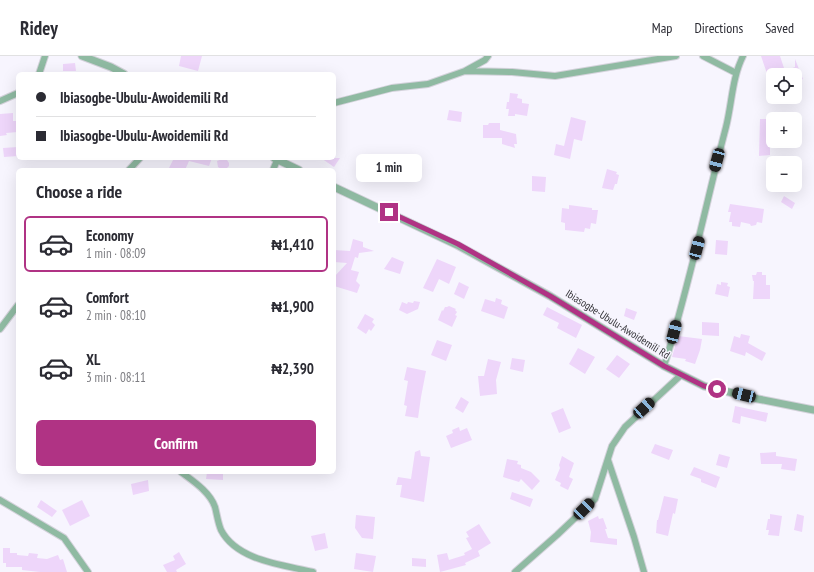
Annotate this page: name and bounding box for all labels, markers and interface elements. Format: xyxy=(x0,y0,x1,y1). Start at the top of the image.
text: Ridey xyxy=(20,16,58,40)
text: Map xyxy=(652,19,672,37)
text: Directions xyxy=(694,19,743,37)
text: Saved xyxy=(765,19,794,37)
map controls xyxy=(766,68,802,192)
button: locate xyxy=(766,68,802,104)
text: Ibiasogbe-Ubulu-Awoidemili Rd xyxy=(60,88,228,107)
button: + xyxy=(766,112,802,148)
text: Ibiasogbe-Ubulu-Awoidemili Rd xyxy=(60,126,228,145)
car xyxy=(708,147,726,173)
callout: 1 min xyxy=(356,154,422,182)
button: − xyxy=(766,156,802,192)
text: 1 min xyxy=(376,159,402,176)
text: Choose a ride xyxy=(36,180,122,203)
route end xyxy=(380,203,398,221)
icon: car xyxy=(38,226,74,262)
text: Economy xyxy=(86,226,134,245)
text: ₦1,410 xyxy=(271,235,314,254)
car xyxy=(688,235,706,261)
text: 1 min · 08:09 xyxy=(86,245,146,262)
street label: Ibiasogbe-Ubulu-Awoidemili Rd xyxy=(563,286,673,362)
icon: car xyxy=(38,288,74,324)
text: Comfort xyxy=(86,288,129,307)
text: ₦1,900 xyxy=(271,297,314,316)
text: 2 min · 08:10 xyxy=(86,307,146,324)
car xyxy=(665,319,683,345)
icon: car xyxy=(38,350,74,386)
text: XL xyxy=(86,350,100,369)
text: ₦2,390 xyxy=(271,359,314,378)
text: 3 min · 08:11 xyxy=(86,369,146,386)
route start xyxy=(708,380,726,398)
car xyxy=(731,386,757,404)
car xyxy=(631,396,657,420)
button: Confirm xyxy=(36,420,316,466)
car xyxy=(571,496,597,522)

